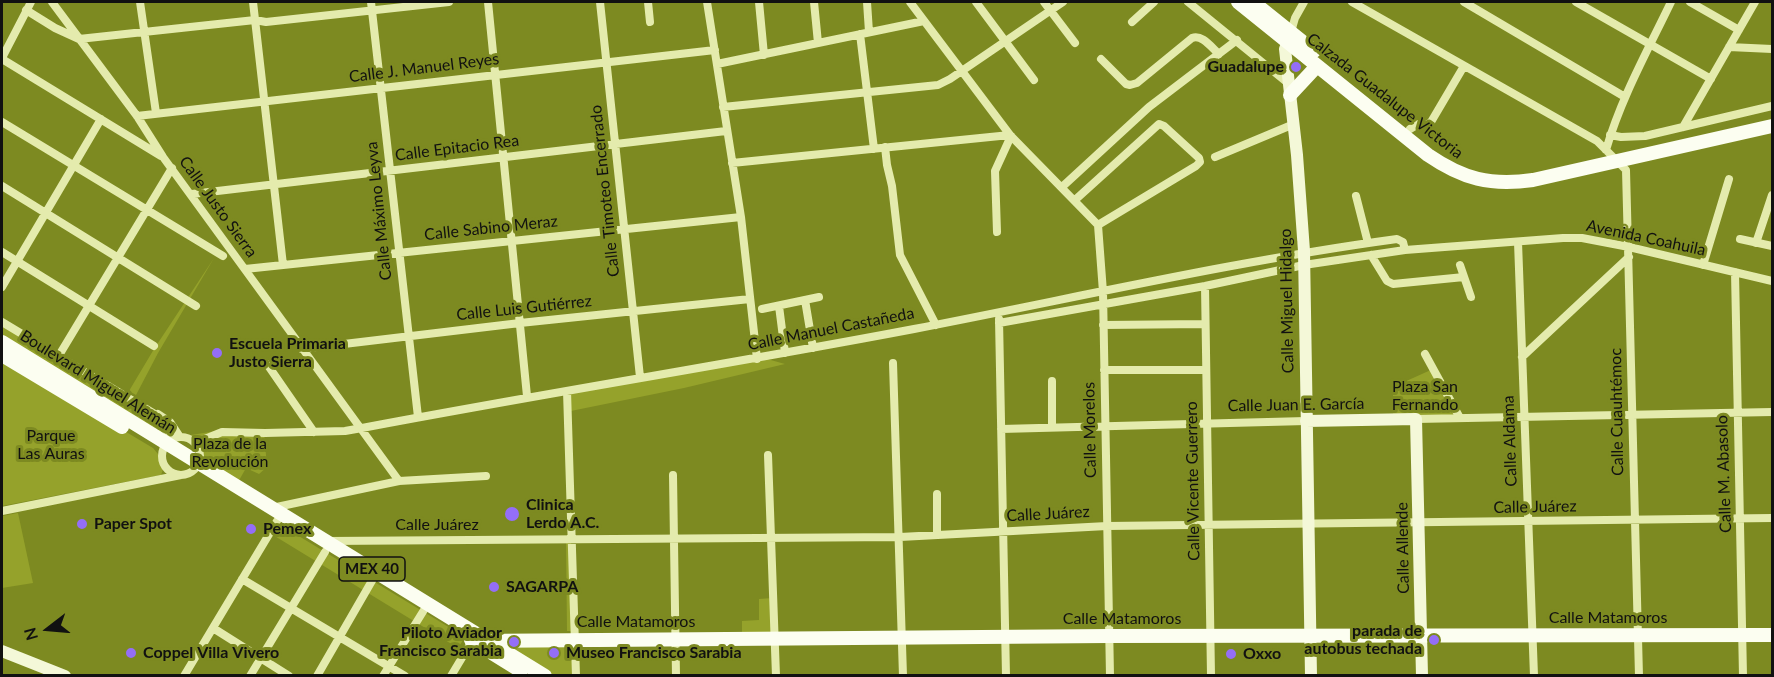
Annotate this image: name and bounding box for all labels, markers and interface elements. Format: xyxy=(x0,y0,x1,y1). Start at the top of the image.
street label: Calzada Guadalupe Victoria xyxy=(1303,29,1467,163)
street label: Calle J. Manuel Reyes xyxy=(348,49,500,87)
place label: Guadalupe xyxy=(1208,57,1284,77)
marker: Guadalupe xyxy=(1289,60,1303,74)
street label: Calle Timoteo Encerrado xyxy=(586,104,624,278)
street label: Calle Epitacio Rea xyxy=(394,131,520,165)
street label: Calle Máximo Leyva xyxy=(362,141,396,281)
street label: Calle Justo Sierra xyxy=(175,153,261,261)
street label: Calle Sabino Meraz xyxy=(423,211,559,245)
street label: Avenida Coahuila xyxy=(1585,216,1707,260)
street label: Calle Miguel Hidalgo xyxy=(1276,228,1298,374)
street label: Calle Luis Gutiérrez xyxy=(455,291,593,325)
street label: Calle Manuel Castañeda xyxy=(746,303,916,355)
street label: Boulevard Miguel Alemán xyxy=(17,326,179,438)
place label: Escuela Primaria Justo Sierra xyxy=(229,334,346,372)
marker: Escuela Primaria Justo Sierra xyxy=(210,346,224,360)
street label: Calle Cuauhtémoc xyxy=(1606,348,1628,476)
park label: Plaza San Fernando xyxy=(1392,377,1458,415)
street label: Calle Morelos xyxy=(1080,382,1100,478)
street label: Calle Juan E. García xyxy=(1227,394,1365,416)
street label: Calle Aldama xyxy=(1499,395,1521,487)
street label: Calle Vicente Guerrero xyxy=(1182,401,1204,561)
street label: Calle M. Abasolo xyxy=(1712,415,1736,533)
park label: Parque Las Auras xyxy=(17,426,85,464)
park label: Plaza de la Revolución xyxy=(191,434,269,472)
place label: Clinica Lerdo A.C. xyxy=(526,495,599,533)
street label: Calle Juárez xyxy=(1493,497,1577,517)
street label: Calle Juárez xyxy=(1006,502,1090,526)
street label: Calle Allende xyxy=(1393,502,1413,594)
marker: Clinica Lerdo A.C. xyxy=(503,505,521,523)
place label: Paper Spot xyxy=(94,514,172,534)
street label: Calle Juárez xyxy=(395,515,479,535)
marker: Paper Spot xyxy=(75,517,89,531)
place label: Pemex xyxy=(263,519,311,539)
marker: Pemex xyxy=(244,522,258,536)
road number: MEX 40 xyxy=(339,557,405,581)
place label: SAGARPA xyxy=(506,577,578,597)
marker: SAGARPA xyxy=(487,580,501,594)
north arrow xyxy=(18,599,78,659)
street label: Calle Matamoros xyxy=(1549,608,1667,628)
street label: Calle Matamoros xyxy=(1063,609,1181,629)
street label: Calle Matamoros xyxy=(577,612,695,632)
place label: parada de autobus techada xyxy=(1304,621,1422,659)
place label: Piloto Aviador Francisco Sarabia xyxy=(379,623,502,661)
text: N xyxy=(19,626,41,643)
marker: parada de autobus techada xyxy=(1427,633,1441,647)
marker: Piloto Aviador Francisco Sarabia xyxy=(507,635,521,649)
place label: Coppel Villa Vivero xyxy=(143,643,279,663)
place label: Museo Francisco Sarabia xyxy=(566,643,742,663)
place label: Oxxo xyxy=(1243,644,1281,664)
marker: Coppel Villa Vivero xyxy=(124,646,138,660)
marker: Museo Francisco Sarabia xyxy=(547,646,561,660)
marker: Oxxo xyxy=(1224,647,1238,661)

